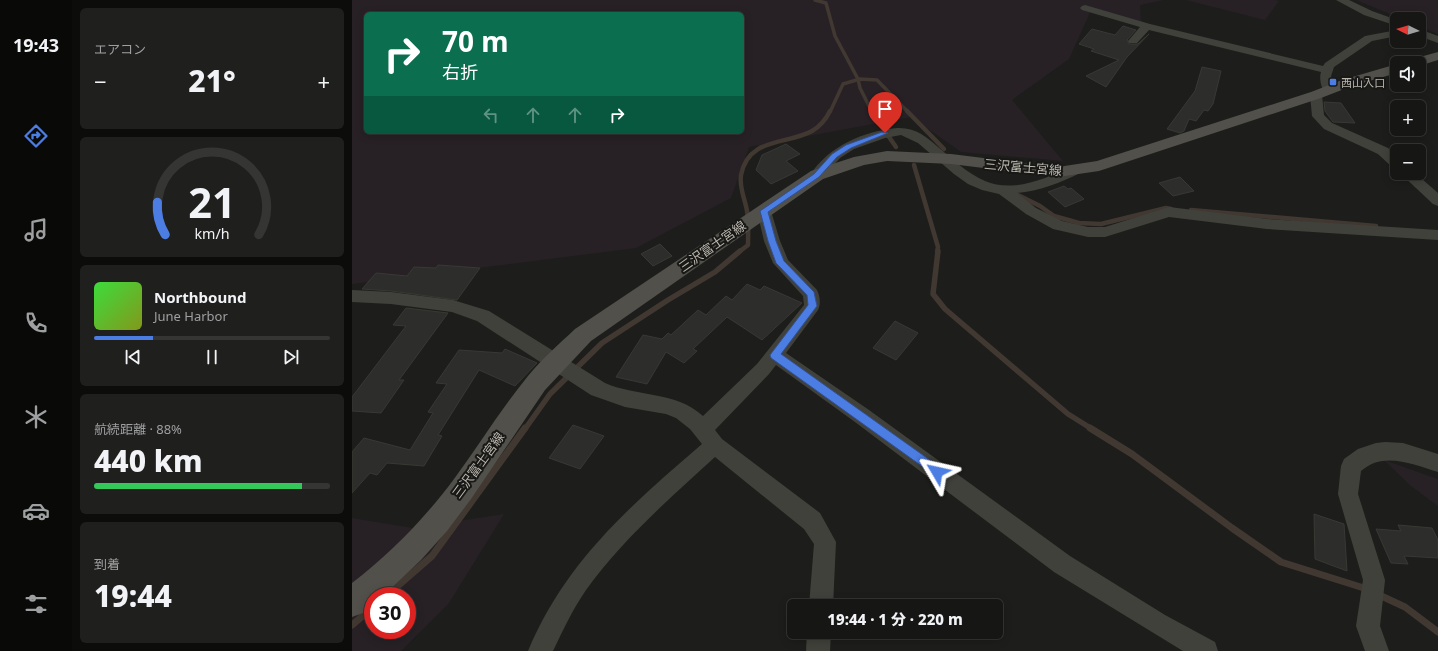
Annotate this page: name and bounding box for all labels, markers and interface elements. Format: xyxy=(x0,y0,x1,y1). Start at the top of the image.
north arrow xyxy=(1390,12,1426,48)
map controls xyxy=(1390,12,1426,180)
text: 70 m xyxy=(442,22,509,60)
icon: right xyxy=(376,28,428,80)
text: 19:43 xyxy=(13,33,59,57)
text: エアコン xyxy=(94,40,146,58)
button: sound xyxy=(1390,56,1426,92)
text: 21° xyxy=(188,60,236,101)
text: 右折 xyxy=(442,60,478,84)
text: − xyxy=(94,66,107,96)
text: + xyxy=(317,66,330,96)
place label: 西山入口 xyxy=(1341,75,1385,90)
marker: 西山入口 xyxy=(1328,77,1338,87)
pin xyxy=(868,92,902,133)
icon: arrive xyxy=(874,98,896,120)
button: + xyxy=(1390,100,1426,136)
icon: left xyxy=(480,104,502,126)
icon: ahead xyxy=(522,104,544,126)
icon: ahead xyxy=(564,104,586,126)
icon: right xyxy=(606,104,628,126)
icon: directions xyxy=(22,122,50,150)
button: − xyxy=(1390,144,1426,180)
street label: 三沢富士宮線 xyxy=(983,155,1063,179)
text: 21 xyxy=(188,174,236,230)
icon: music xyxy=(22,216,50,244)
street label: 三沢富士宮線 xyxy=(675,216,749,276)
text: km/h xyxy=(194,223,230,242)
text: Northbound xyxy=(154,287,246,307)
text: June Harbor xyxy=(154,307,228,325)
icon: phone xyxy=(22,309,50,337)
icon: previous xyxy=(122,346,144,368)
icon: pause xyxy=(201,346,223,368)
icon: next xyxy=(280,346,302,368)
icon: climate xyxy=(22,403,50,431)
text: 航続距離 · 88% xyxy=(94,420,182,438)
street label: 三沢富士宮線 xyxy=(448,428,508,502)
text: 440 km xyxy=(94,440,203,481)
position arrow xyxy=(916,451,958,493)
icon: car xyxy=(22,497,50,525)
text: 到着 xyxy=(94,555,120,573)
text: 19:44 xyxy=(94,575,172,616)
speed limit sign: 30 xyxy=(364,587,416,639)
icon: filters xyxy=(22,590,50,618)
text: 19:44 · 1 分 · 220 m xyxy=(827,609,963,629)

